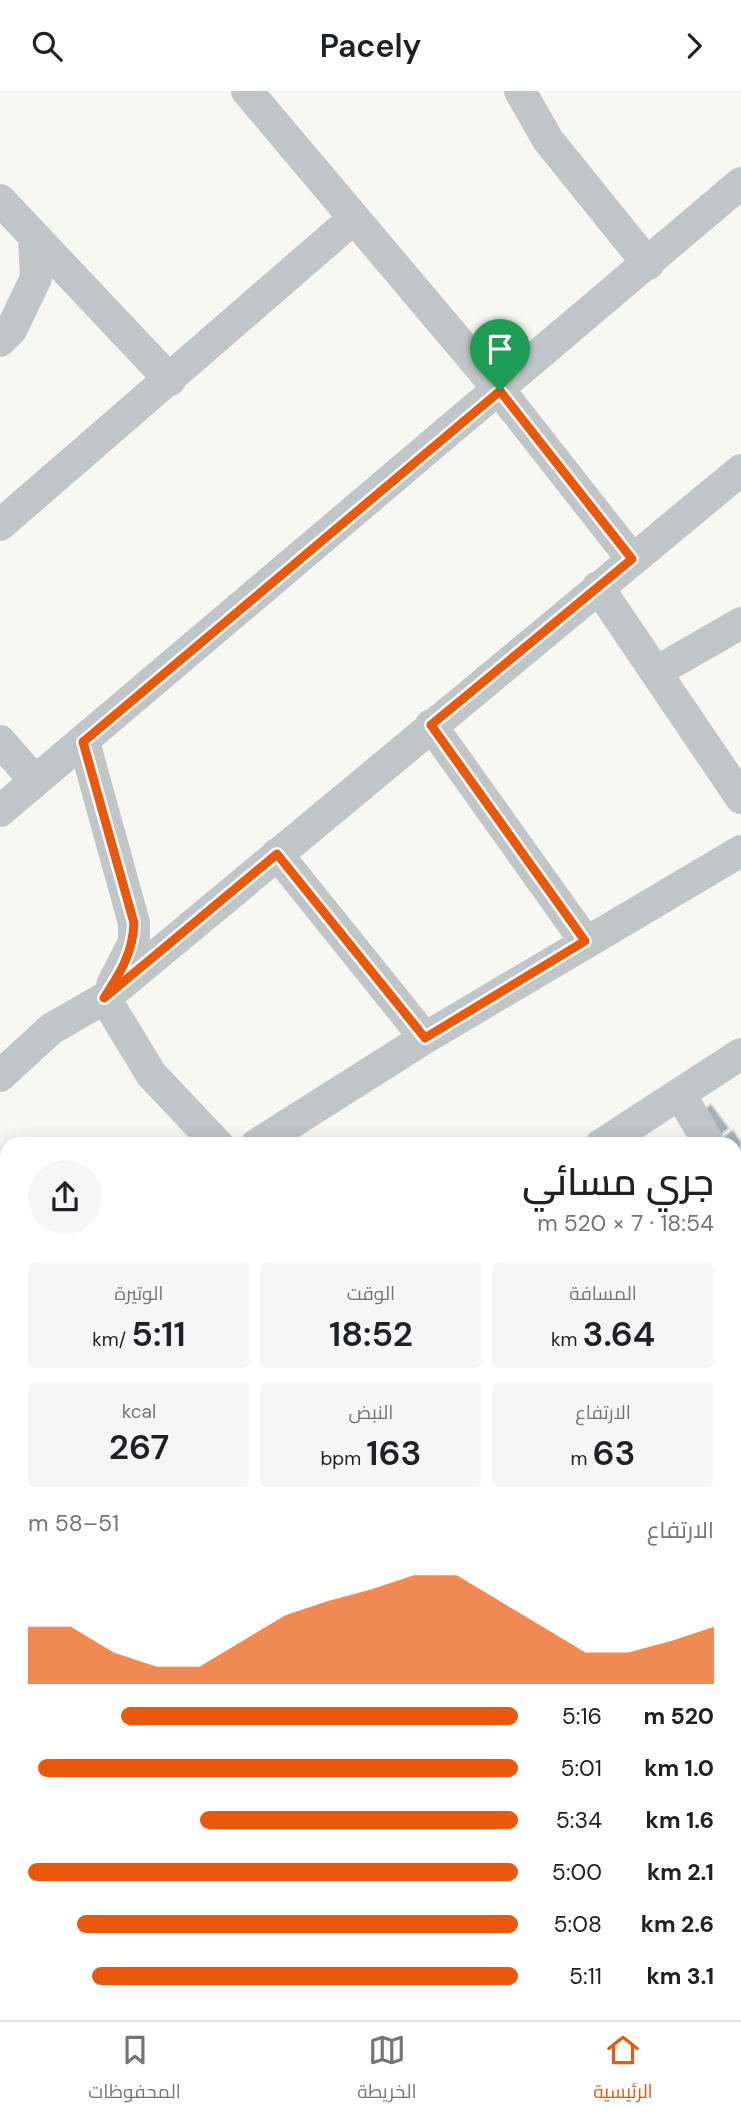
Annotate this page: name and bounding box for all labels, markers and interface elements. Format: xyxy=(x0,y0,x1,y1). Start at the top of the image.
text: Pacely xyxy=(320,25,421,67)
icon: search xyxy=(28,27,66,65)
icon: forward xyxy=(675,27,713,65)
pin xyxy=(470,319,530,391)
icon: arrive xyxy=(481,330,519,368)
text: جري مسائي xyxy=(522,1157,714,1207)
button: share xyxy=(28,1160,102,1234)
text: 18:54 · 7 × 520 m xyxy=(537,1208,714,1238)
text: الوتيرة xyxy=(115,1281,163,1306)
text: الوقت xyxy=(347,1281,395,1306)
text: المسافة xyxy=(569,1281,637,1306)
text: 5:11 xyxy=(131,1311,186,1357)
text: 18:52 xyxy=(329,1311,413,1357)
text: 3.64 xyxy=(582,1311,655,1357)
text: /km xyxy=(92,1327,131,1352)
text: km xyxy=(551,1327,582,1352)
text: kcal xyxy=(122,1399,156,1424)
text: النبض xyxy=(349,1400,393,1425)
text: الارتفاع xyxy=(575,1400,631,1425)
text: 267 xyxy=(109,1424,169,1470)
text: 163 xyxy=(366,1430,422,1476)
text: 63 xyxy=(592,1430,636,1476)
text: bpm xyxy=(320,1446,366,1471)
text: m xyxy=(570,1446,592,1471)
text: 51–58 m xyxy=(28,1508,119,1538)
text: الارتفاع xyxy=(647,1515,714,1545)
text: 5:16 xyxy=(562,1701,602,1731)
text: 520 m xyxy=(643,1701,714,1731)
text: 5:01 xyxy=(560,1753,602,1783)
text: 1.0 km xyxy=(644,1753,714,1783)
text: 5:34 xyxy=(556,1805,602,1835)
text: 1.6 km xyxy=(646,1805,714,1835)
text: 5:00 xyxy=(552,1857,602,1887)
text: 2.1 km xyxy=(647,1857,714,1887)
text: 5:08 xyxy=(554,1909,602,1939)
text: 2.6 km xyxy=(641,1909,714,1939)
text: 5:11 xyxy=(569,1961,602,1991)
text: 3.1 km xyxy=(646,1961,714,1991)
tab: المحفوظات xyxy=(88,2031,181,2109)
tab: الخريطة xyxy=(357,2031,417,2109)
tab: الرئيسية xyxy=(593,2031,653,2109)

